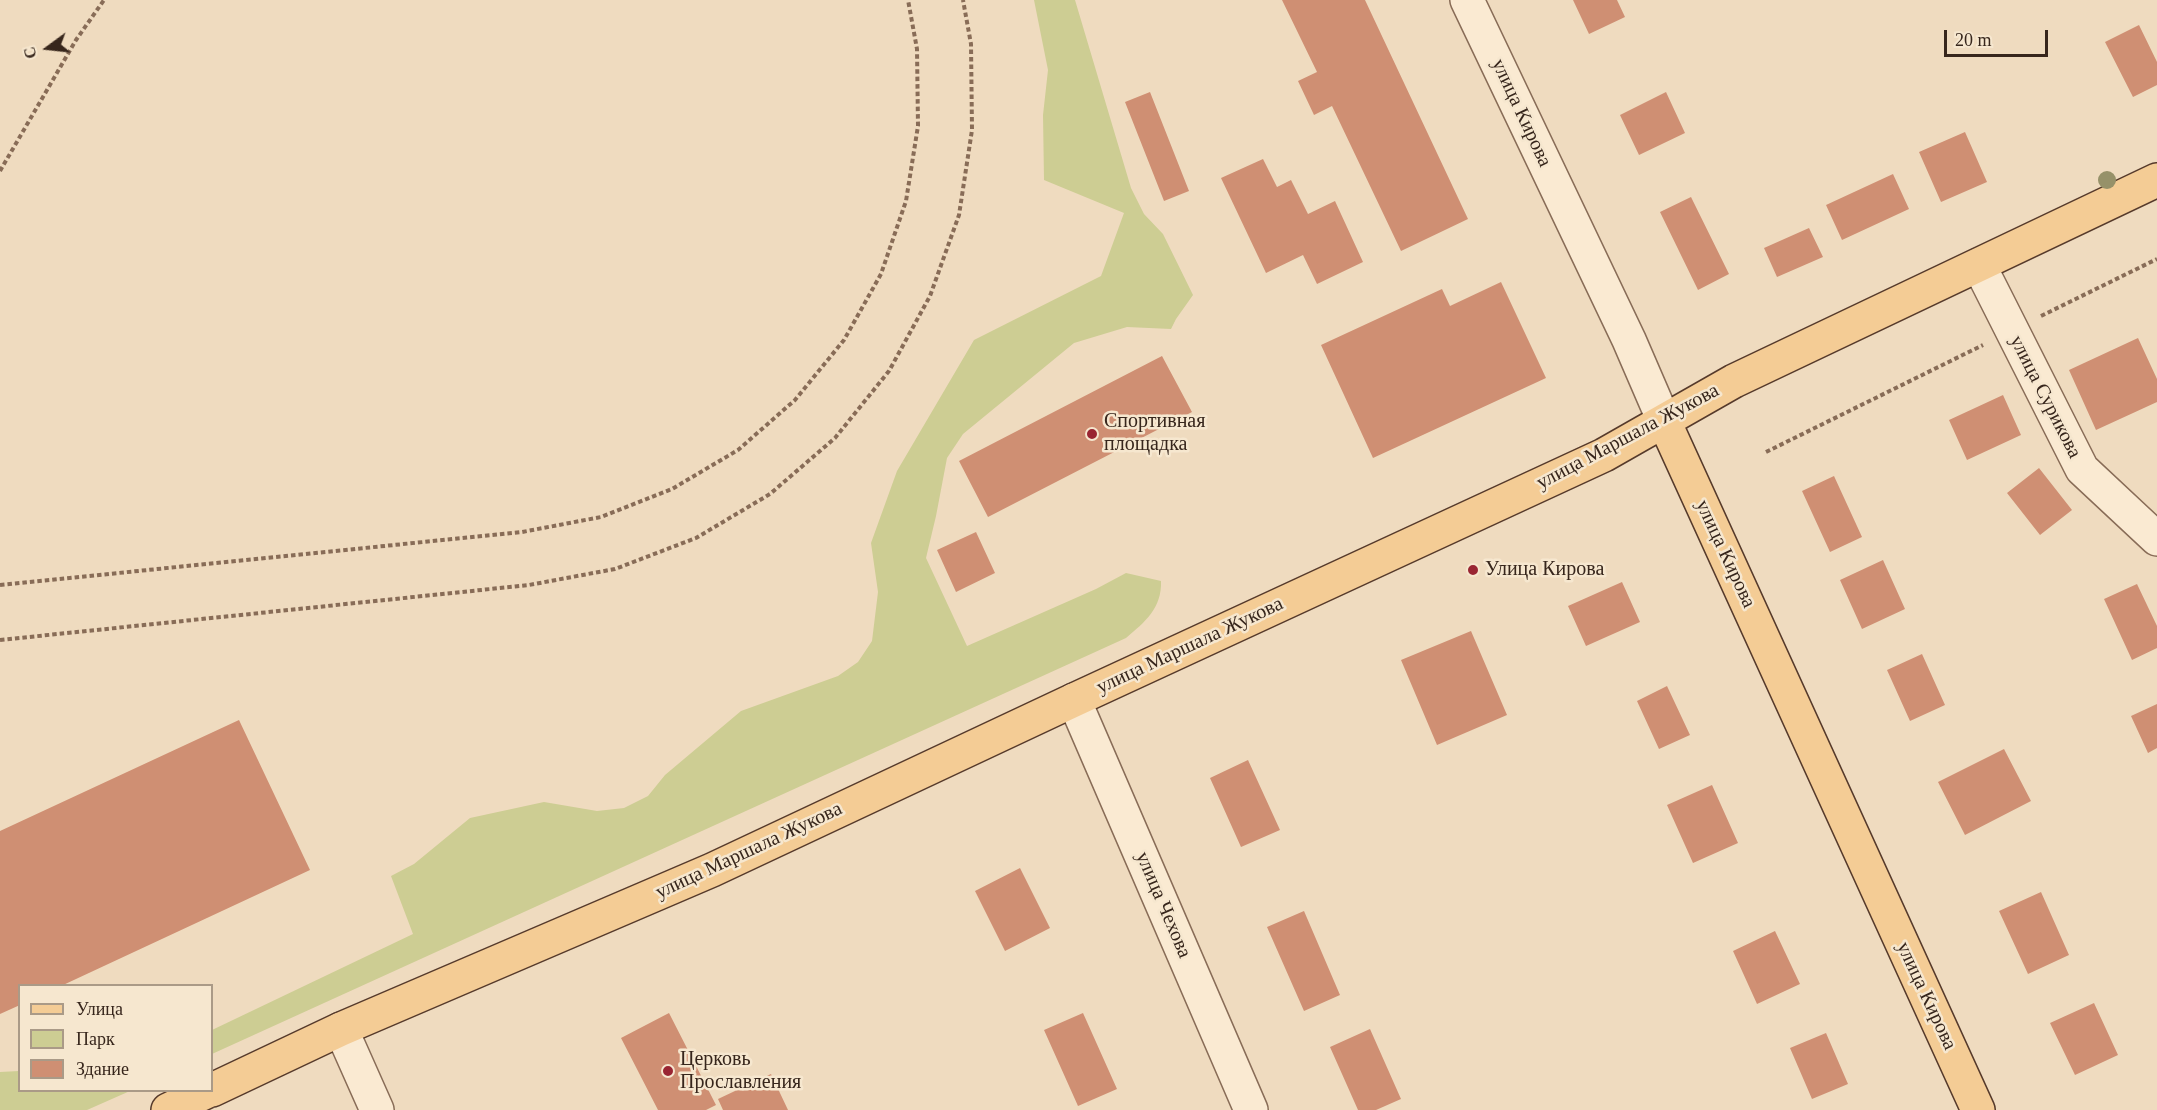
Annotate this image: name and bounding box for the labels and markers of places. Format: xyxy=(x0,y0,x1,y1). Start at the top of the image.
place label: Спортивная площадка xyxy=(1104,410,1205,457)
marker: Спортивная площадка xyxy=(1085,427,1099,441)
place label: Улица Кирова xyxy=(1485,558,1604,582)
marker: Улица Кирова xyxy=(1466,563,1480,577)
place label: Церковь Прославления xyxy=(680,1048,801,1095)
marker: Церковь Прославления xyxy=(661,1064,675,1078)

